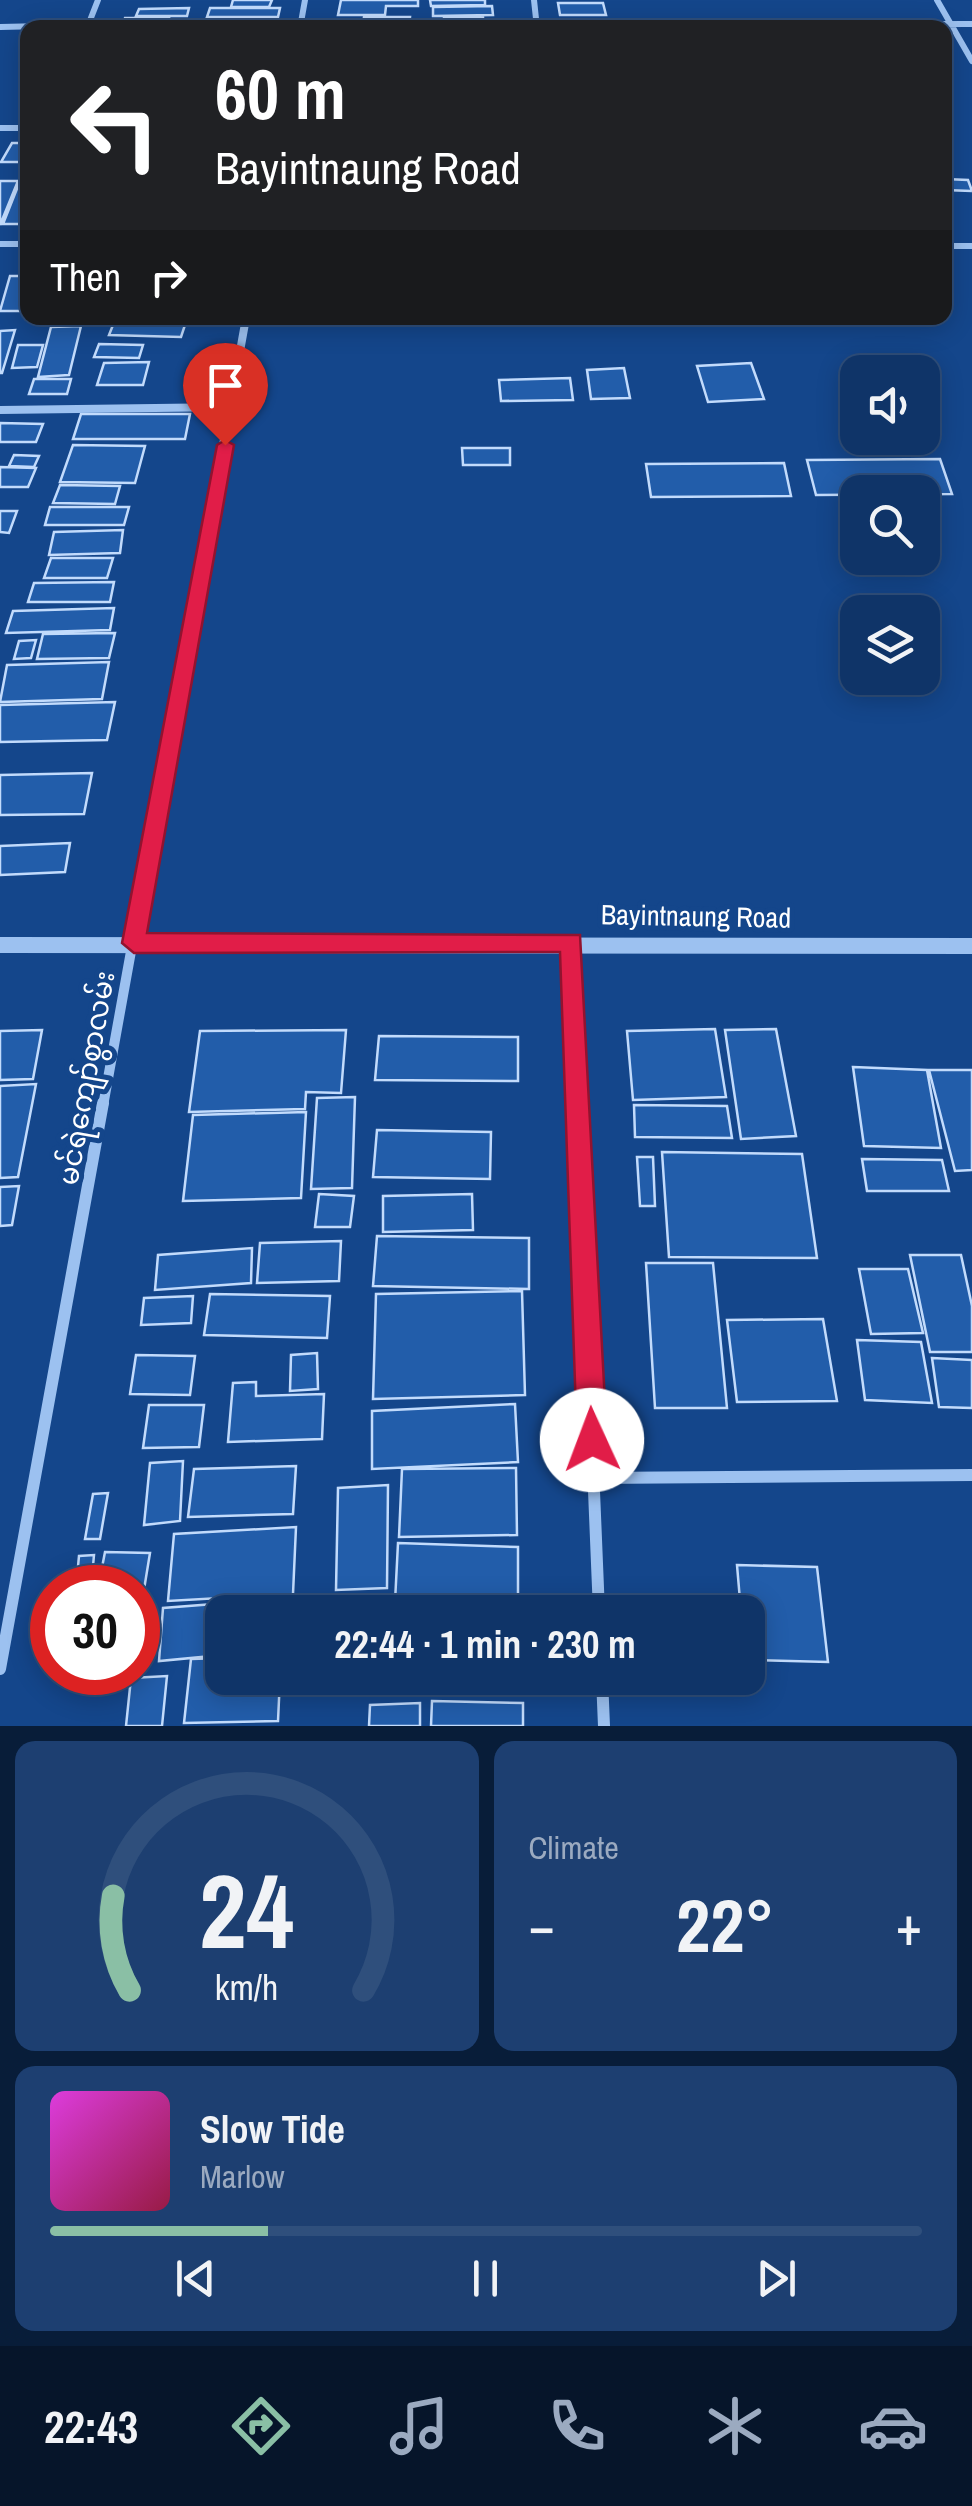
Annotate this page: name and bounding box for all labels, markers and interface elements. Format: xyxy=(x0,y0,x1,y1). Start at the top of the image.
text: 60 m xyxy=(215,47,346,141)
icon: left xyxy=(50,60,180,190)
text: Bayintnaung Road xyxy=(215,137,521,198)
icon: right xyxy=(141,250,196,305)
text: Then xyxy=(50,252,121,303)
pin xyxy=(183,343,268,446)
map controls xyxy=(840,355,940,695)
button: sound xyxy=(840,355,940,455)
icon: arrive xyxy=(198,358,253,413)
button: search xyxy=(840,475,940,575)
button: layers xyxy=(840,595,940,695)
street label: Bayintnaung Road xyxy=(601,895,791,937)
street label: မင်ရဲကျော်စွာလမ်း xyxy=(48,968,127,1189)
position arrow xyxy=(540,1388,644,1492)
speed limit sign: 30 xyxy=(30,1565,160,1695)
text: 22:44 · 1 min · 230 m xyxy=(334,1619,636,1670)
text: Climate xyxy=(529,1826,619,1869)
text: 24 xyxy=(199,1840,294,1980)
text: 22° xyxy=(676,1874,774,1975)
text: − xyxy=(529,1888,555,1962)
text: + xyxy=(896,1888,922,1962)
text: km/h xyxy=(215,1963,279,2011)
text: Slow Tide xyxy=(200,2104,345,2155)
text: Marlow xyxy=(200,2155,285,2198)
icon: previous xyxy=(168,2251,223,2306)
icon: pause xyxy=(458,2251,513,2306)
icon: next xyxy=(749,2251,804,2306)
icon: directions xyxy=(226,2391,296,2461)
icon: music xyxy=(384,2391,454,2461)
icon: phone xyxy=(542,2391,612,2461)
icon: climate xyxy=(700,2391,770,2461)
icon: car xyxy=(858,2391,928,2461)
text: 22:43 xyxy=(44,2396,138,2457)

